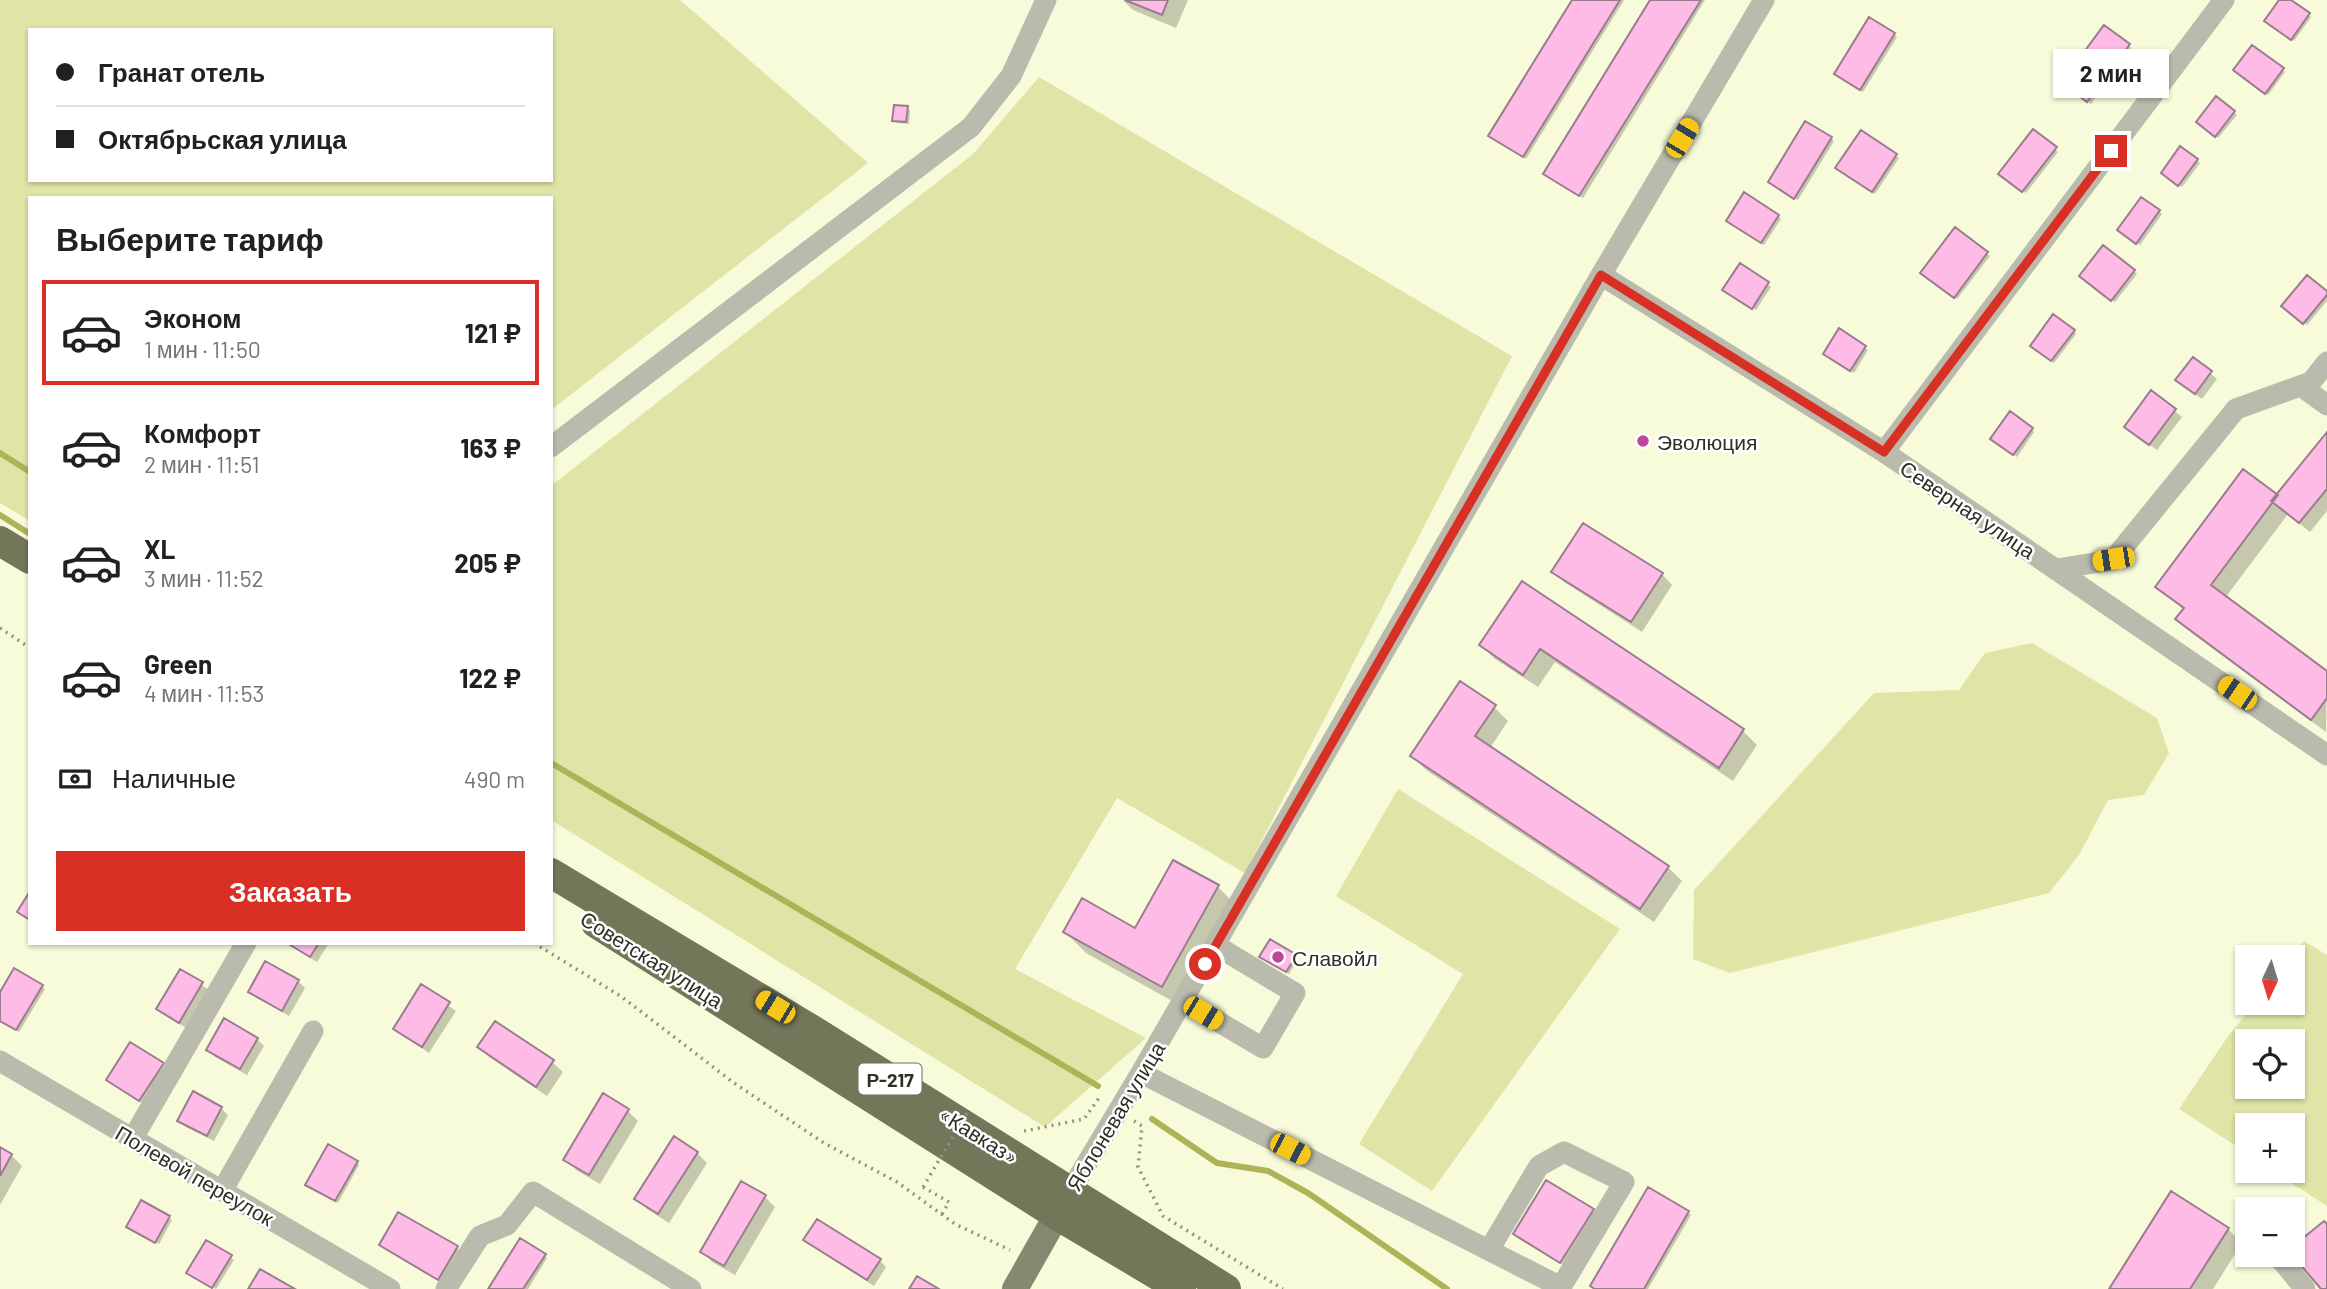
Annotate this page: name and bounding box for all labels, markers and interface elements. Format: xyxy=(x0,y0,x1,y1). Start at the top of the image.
callout: 2 мин xyxy=(2053,50,2169,99)
text: Гранат отель xyxy=(98,56,265,87)
text: 2 мин xyxy=(2080,59,2142,87)
car xyxy=(1663,115,1702,161)
text: Октябрьская улица xyxy=(98,123,347,154)
route end xyxy=(2095,135,2127,167)
text: Выберите тариф xyxy=(56,219,324,257)
icon: car xyxy=(60,301,123,364)
text: Эконом xyxy=(144,302,242,333)
text: 121 ₽ xyxy=(465,317,521,348)
text: 1 мин · 11:50 xyxy=(144,335,261,363)
icon: car xyxy=(60,416,123,479)
text: Комфорт xyxy=(144,417,261,448)
place label: Эволюция xyxy=(1657,429,1757,454)
text: 163 ₽ xyxy=(460,432,521,463)
marker: Эволюция xyxy=(1635,433,1651,449)
text: 2 мин · 11:51 xyxy=(144,450,260,478)
street label: Северная улица xyxy=(1896,455,2041,564)
icon: car xyxy=(60,531,123,594)
text: XL xyxy=(144,533,175,564)
car xyxy=(2091,545,2136,573)
text: 205 ₽ xyxy=(454,547,521,578)
text: 3 мин · 11:52 xyxy=(144,564,264,592)
icon: car xyxy=(60,646,123,709)
text: Green xyxy=(144,648,212,679)
text: 122 ₽ xyxy=(459,662,521,693)
car xyxy=(2214,673,2261,713)
text: 4 мин · 11:53 xyxy=(144,679,264,707)
icon: cash xyxy=(56,760,94,798)
text: Наличные xyxy=(112,762,236,793)
text: 490 m xyxy=(464,765,525,793)
button: Заказать xyxy=(56,851,525,931)
street label: Советская улица xyxy=(576,905,728,1013)
place label: Славойл xyxy=(1292,945,1378,970)
north arrow xyxy=(2235,945,2305,1015)
map controls xyxy=(2235,945,2305,1267)
route start xyxy=(1189,948,1221,980)
marker: Славойл xyxy=(1270,949,1286,965)
car xyxy=(752,987,799,1027)
car xyxy=(1180,993,1227,1033)
button: locate xyxy=(2235,1029,2305,1099)
street label: Яблоневая улица xyxy=(1061,1037,1170,1195)
road number: Р-217 xyxy=(858,1064,922,1094)
street label: «Кавказ» xyxy=(935,1101,1023,1169)
button: + xyxy=(2235,1113,2305,1183)
street label: Полевой переулок xyxy=(112,1120,279,1231)
car xyxy=(1267,1130,1314,1168)
button: − xyxy=(2235,1197,2305,1267)

